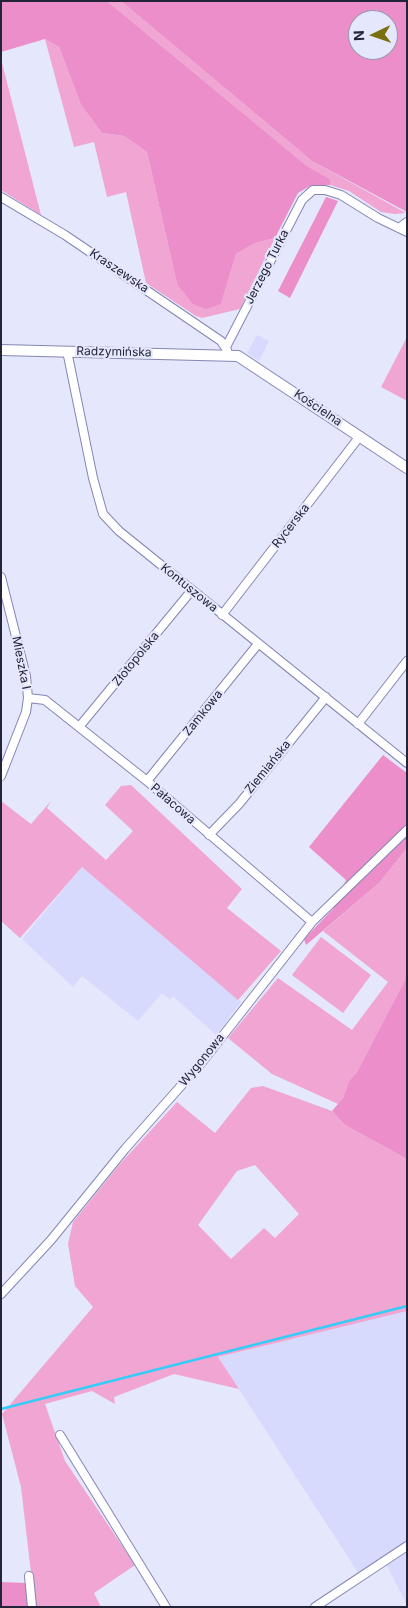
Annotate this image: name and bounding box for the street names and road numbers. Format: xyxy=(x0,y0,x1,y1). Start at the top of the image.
street label: Jerzego Turka xyxy=(242,227,292,307)
street label: Kraszewska xyxy=(87,246,151,296)
street label: Radzymińska xyxy=(76,344,152,360)
street label: Kościelna xyxy=(291,387,345,429)
street label: Rycerska xyxy=(269,501,313,551)
street label: Kontuszowa xyxy=(158,561,220,615)
street label: Złotopolska xyxy=(110,629,162,689)
street label: Mieszka I xyxy=(9,635,33,691)
street label: Zamkowa xyxy=(180,687,226,739)
street label: Ziemiańska xyxy=(242,737,294,797)
street label: Pałacowa xyxy=(148,781,198,827)
street label: Wygonowa xyxy=(176,1031,228,1089)

